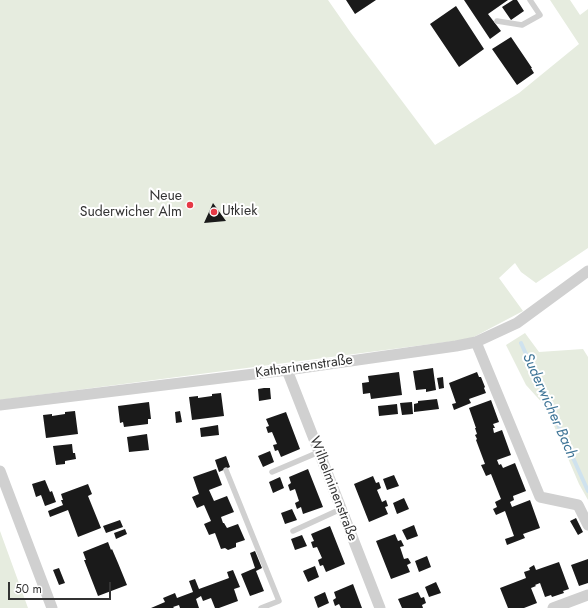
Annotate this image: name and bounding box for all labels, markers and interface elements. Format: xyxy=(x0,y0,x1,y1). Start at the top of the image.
place label: Neue Suderwicher Alm xyxy=(80,189,182,222)
marker: Neue Suderwicher Alm xyxy=(185,200,195,210)
place label: Utkiek xyxy=(222,204,257,220)
marker: Utkiek xyxy=(209,207,219,217)
water label: Suderwicher Bach xyxy=(518,351,580,461)
street label: Katharinenstraße xyxy=(254,352,354,382)
street label: Wilhelminenstraße xyxy=(305,434,361,544)
scale bar xyxy=(10,574,113,600)
text: 50 m xyxy=(15,580,42,598)

